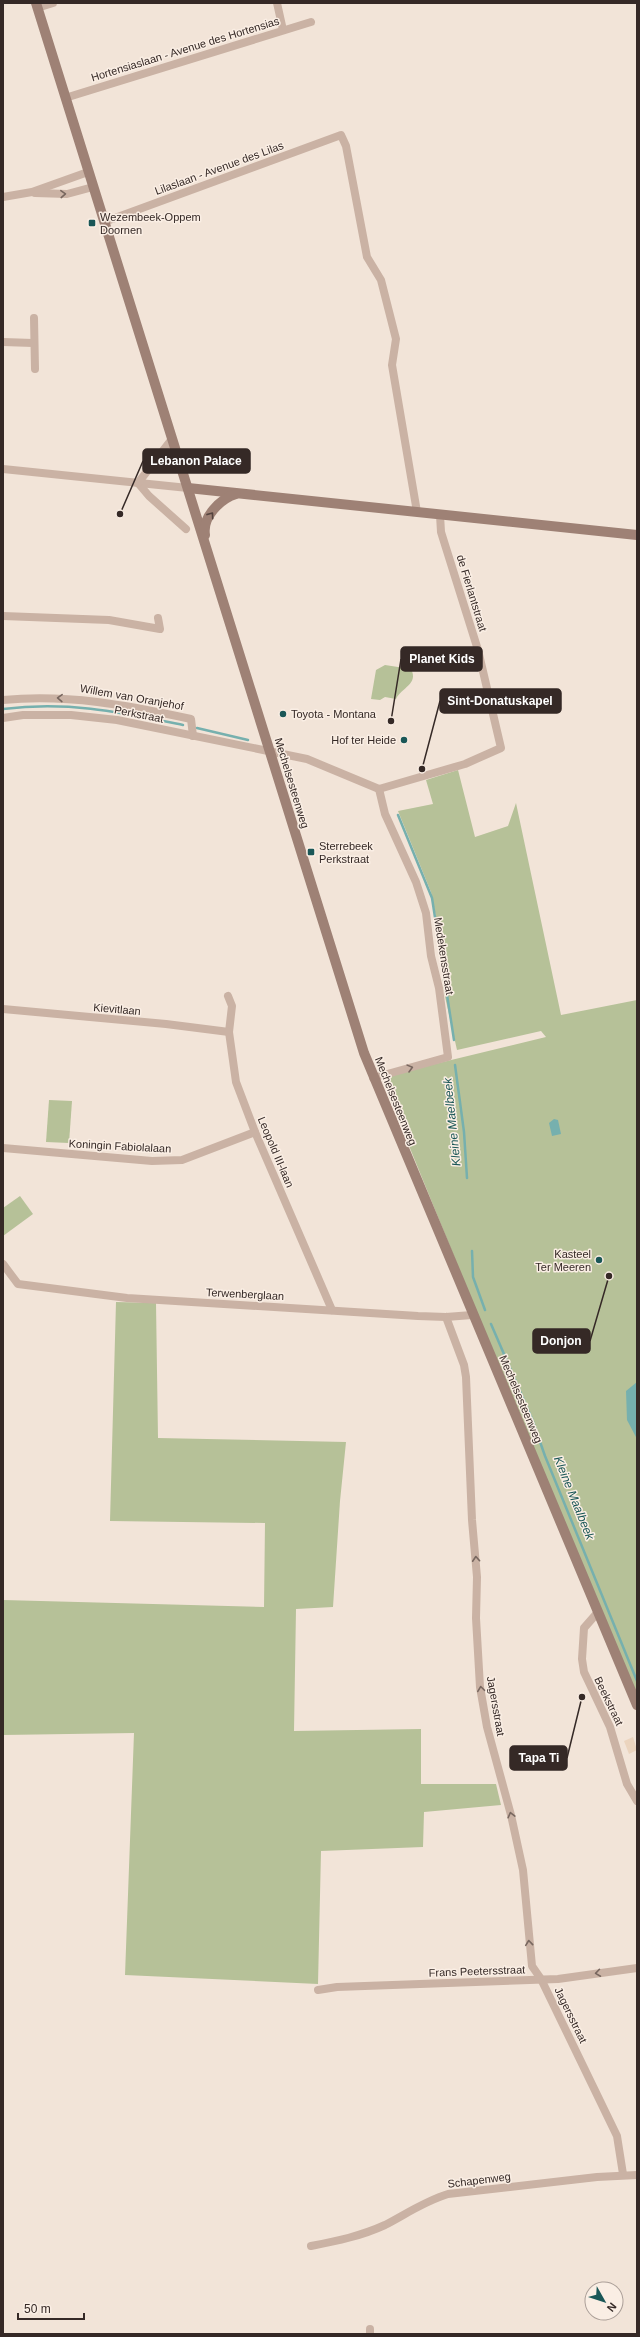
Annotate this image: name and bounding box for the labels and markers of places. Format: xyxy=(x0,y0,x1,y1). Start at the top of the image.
place label: Wezembeek-Oppem Doornen xyxy=(100,211,201,236)
marker: Wezembeek-Oppem Doornen xyxy=(87,218,97,228)
callout: Lebanon Palace xyxy=(143,449,250,473)
callout: Planet Kids xyxy=(401,647,482,671)
callout: Sint-Donatuskapel xyxy=(440,689,561,713)
place label: Toyota - Montana xyxy=(291,708,377,720)
marker: Toyota - Montana xyxy=(278,709,288,719)
place label: Hof ter Heide xyxy=(331,734,396,746)
marker: Hof ter Heide xyxy=(399,735,409,745)
place label: Sterrebeek Perkstraat xyxy=(319,840,373,865)
marker: Sterrebeek Perkstraat xyxy=(306,847,316,857)
place label: Kasteel Ter Meeren xyxy=(535,1248,591,1273)
marker: Kasteel Ter Meeren xyxy=(594,1255,604,1265)
callout: Donjon xyxy=(533,1329,590,1353)
callout: Tapa Ti xyxy=(510,1746,567,1770)

